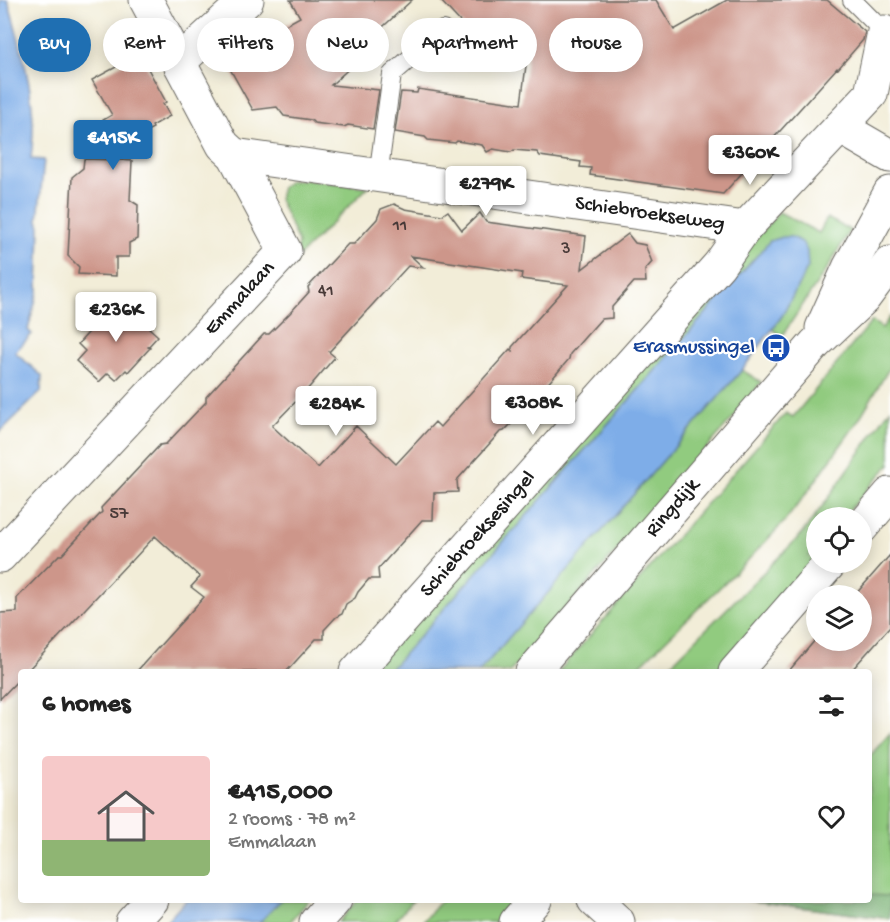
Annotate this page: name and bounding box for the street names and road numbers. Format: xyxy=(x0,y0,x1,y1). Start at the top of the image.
street label: Schiebroekseweg xyxy=(573,191,726,237)
street label: Emmalaan xyxy=(200,256,281,341)
street label: Schiebroeksesingel xyxy=(415,466,542,603)
street label: Ringdijk xyxy=(641,472,707,543)

